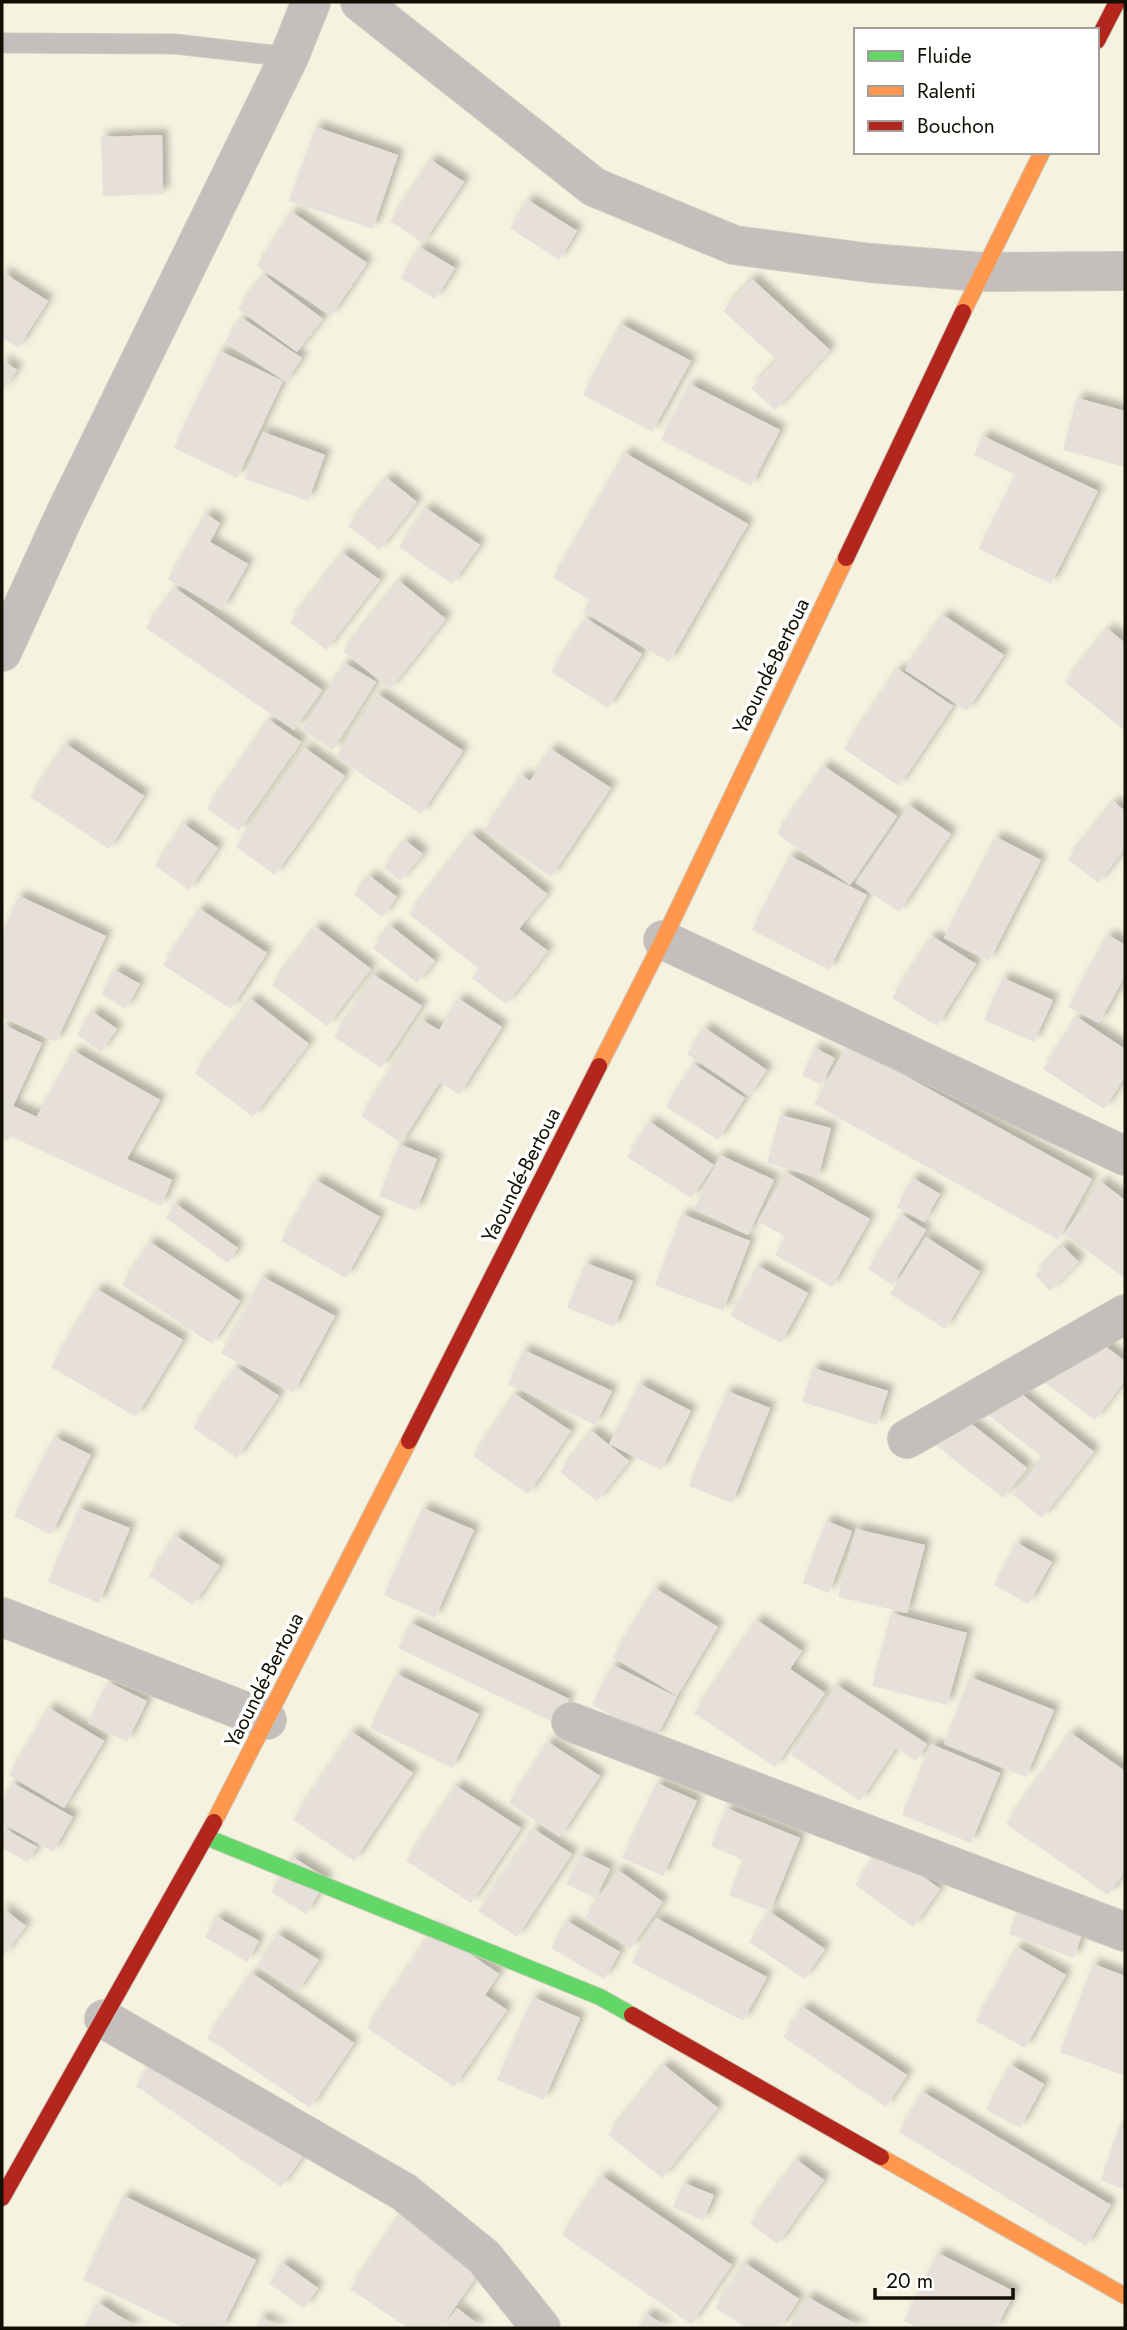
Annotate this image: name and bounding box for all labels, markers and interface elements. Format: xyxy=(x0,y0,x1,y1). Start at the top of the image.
legend xyxy=(854,28,1099,154)
text: Fluide xyxy=(917,41,972,71)
text: Ralenti xyxy=(917,76,976,106)
text: Bouchon xyxy=(917,111,995,141)
street label: Yaoundé-Bertoua xyxy=(725,593,817,739)
street label: Yaoundé-Bertoua xyxy=(474,1102,568,1248)
street label: Yaoundé-Bertoua xyxy=(217,1607,311,1753)
scale bar xyxy=(875,2256,1013,2300)
text: 20 m xyxy=(886,2266,933,2296)

